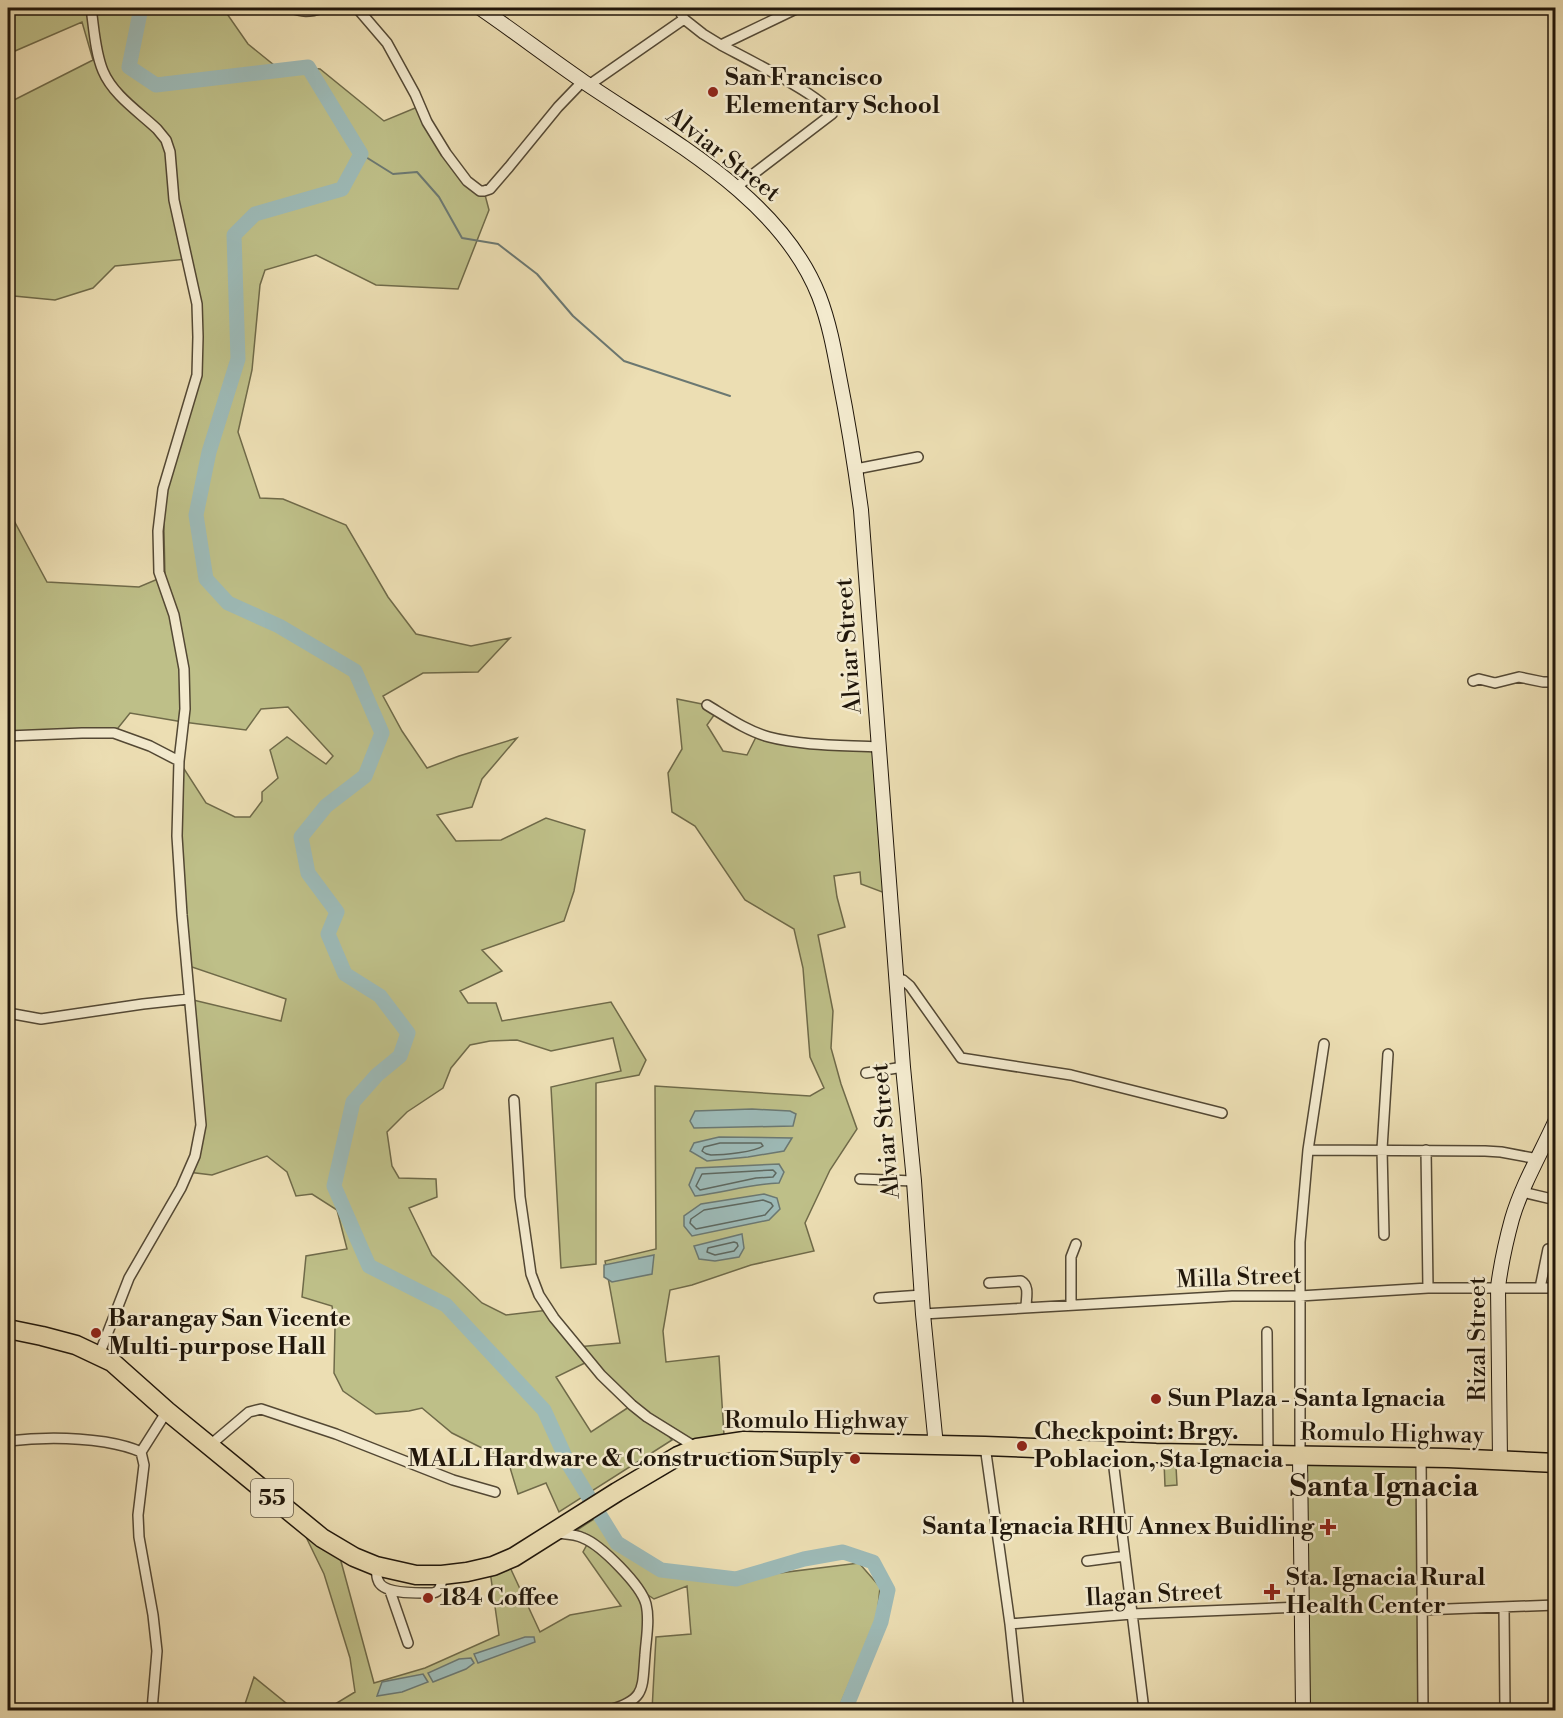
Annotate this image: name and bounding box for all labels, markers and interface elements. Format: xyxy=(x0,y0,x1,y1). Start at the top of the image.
place label: San Francisco Elementary School xyxy=(725,63,940,121)
marker: San Francisco Elementary School xyxy=(706,85,720,99)
street label: Alviar Street xyxy=(659,101,786,209)
street label: Alviar Street xyxy=(829,576,869,716)
street label: Alviar Street xyxy=(865,1061,907,1201)
street label: Milla Street xyxy=(1176,1261,1303,1295)
street label: Rizal Street xyxy=(1463,1276,1493,1402)
place label: Barangay San Vicente Multi-purpose Hall xyxy=(108,1304,351,1362)
marker: Barangay San Vicente Multi-purpose Hall xyxy=(89,1326,103,1340)
place label: Sun Plaza - Santa Ignacia xyxy=(1168,1384,1446,1414)
marker: Sun Plaza - Santa Ignacia xyxy=(1149,1392,1163,1406)
street label: Romulo Highway xyxy=(724,1406,908,1436)
place label: Checkpoint: Brgy. Poblacion, Sta Ignacia xyxy=(1034,1417,1284,1475)
street label: Romulo Highway xyxy=(1300,1417,1485,1451)
marker: Checkpoint: Brgy. Poblacion, Sta Ignacia xyxy=(1015,1439,1029,1453)
place label: MALL Hardware & Construction Suply xyxy=(408,1444,844,1474)
marker: MALL Hardware & Construction Suply xyxy=(848,1452,862,1466)
district label: Santa Ignacia xyxy=(1290,1468,1479,1506)
road number: 55 xyxy=(251,1479,293,1517)
place label: Santa Ignacia RHU Annex Buidling xyxy=(923,1512,1315,1542)
marker: Santa Ignacia RHU Annex Buidling xyxy=(1319,1518,1337,1536)
place label: Sta. Ignacia Rural Health Center xyxy=(1286,1563,1485,1621)
street label: Ilagan Street xyxy=(1085,1576,1224,1614)
place label: 184 Coffee xyxy=(440,1583,559,1613)
marker: Sta. Ignacia Rural Health Center xyxy=(1263,1583,1281,1601)
marker: 184 Coffee xyxy=(421,1591,435,1605)

